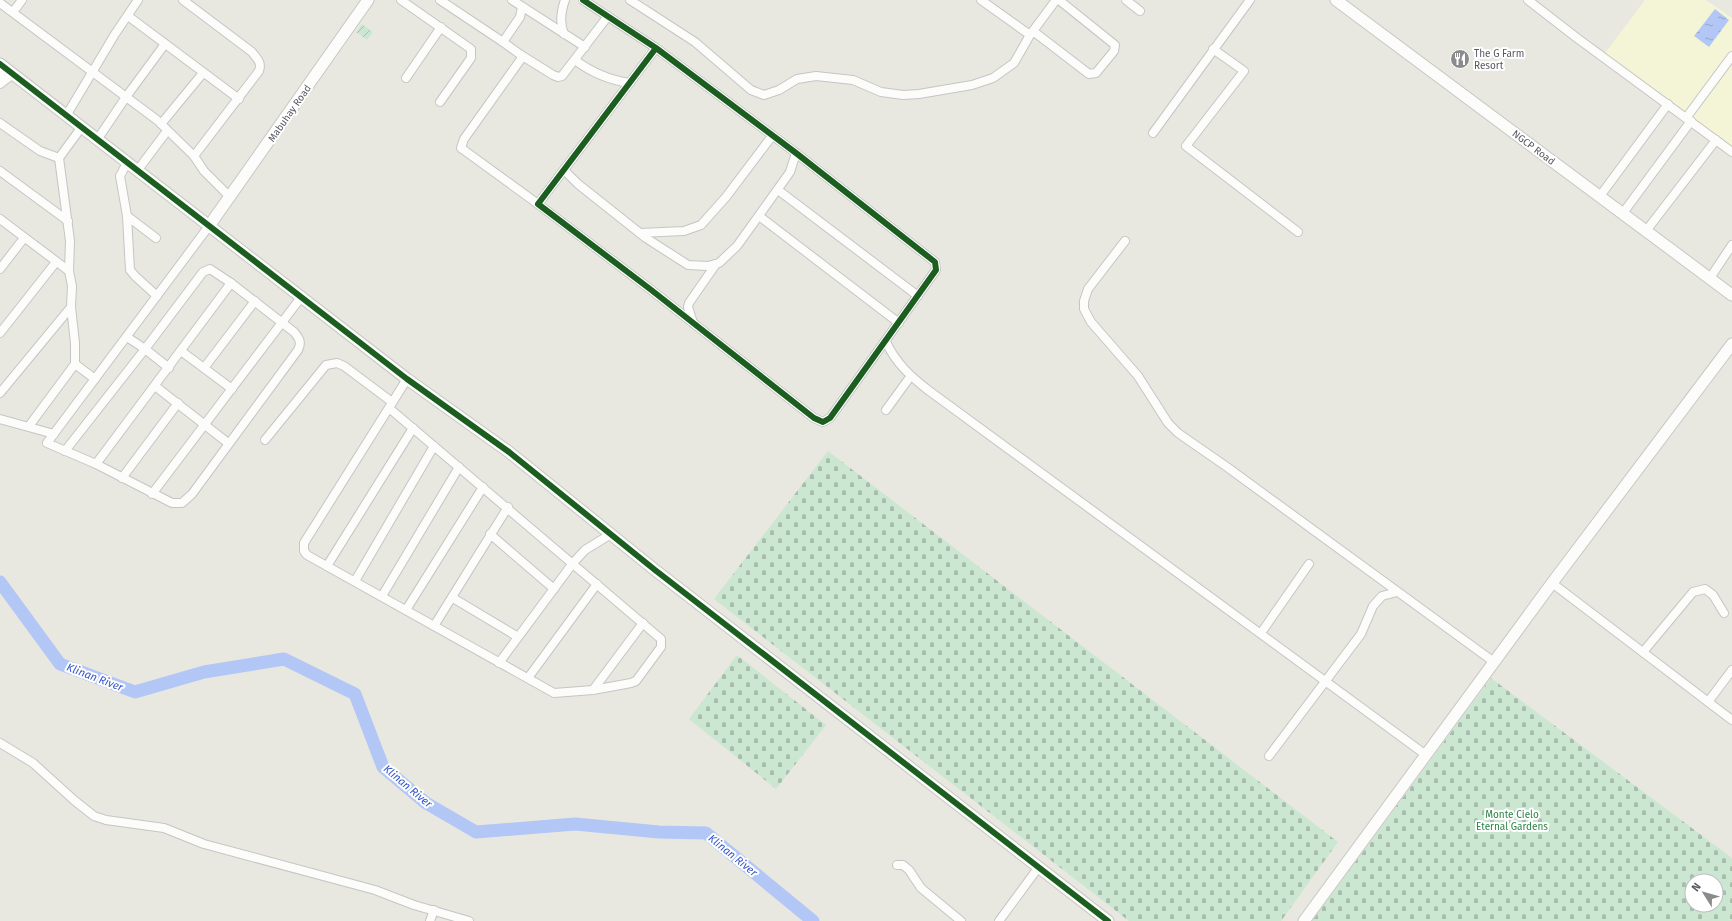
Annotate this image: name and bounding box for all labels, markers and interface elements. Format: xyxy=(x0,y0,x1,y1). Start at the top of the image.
restaurant icon: The G Farm Resort xyxy=(1449,48,1471,70)
place label: The G Farm Resort xyxy=(1474,48,1524,72)
street label: Mabuhay Road xyxy=(266,83,314,144)
street label: NGCP Road xyxy=(1510,128,1557,168)
water label: Klinan River xyxy=(65,661,126,694)
water label: Klinan River xyxy=(381,762,435,811)
park label: Monte Cielo Eternal Gardens xyxy=(1476,809,1548,833)
water label: Klinan River xyxy=(706,832,760,880)
north arrow xyxy=(1684,873,1724,913)
text: N xyxy=(1689,880,1704,894)

